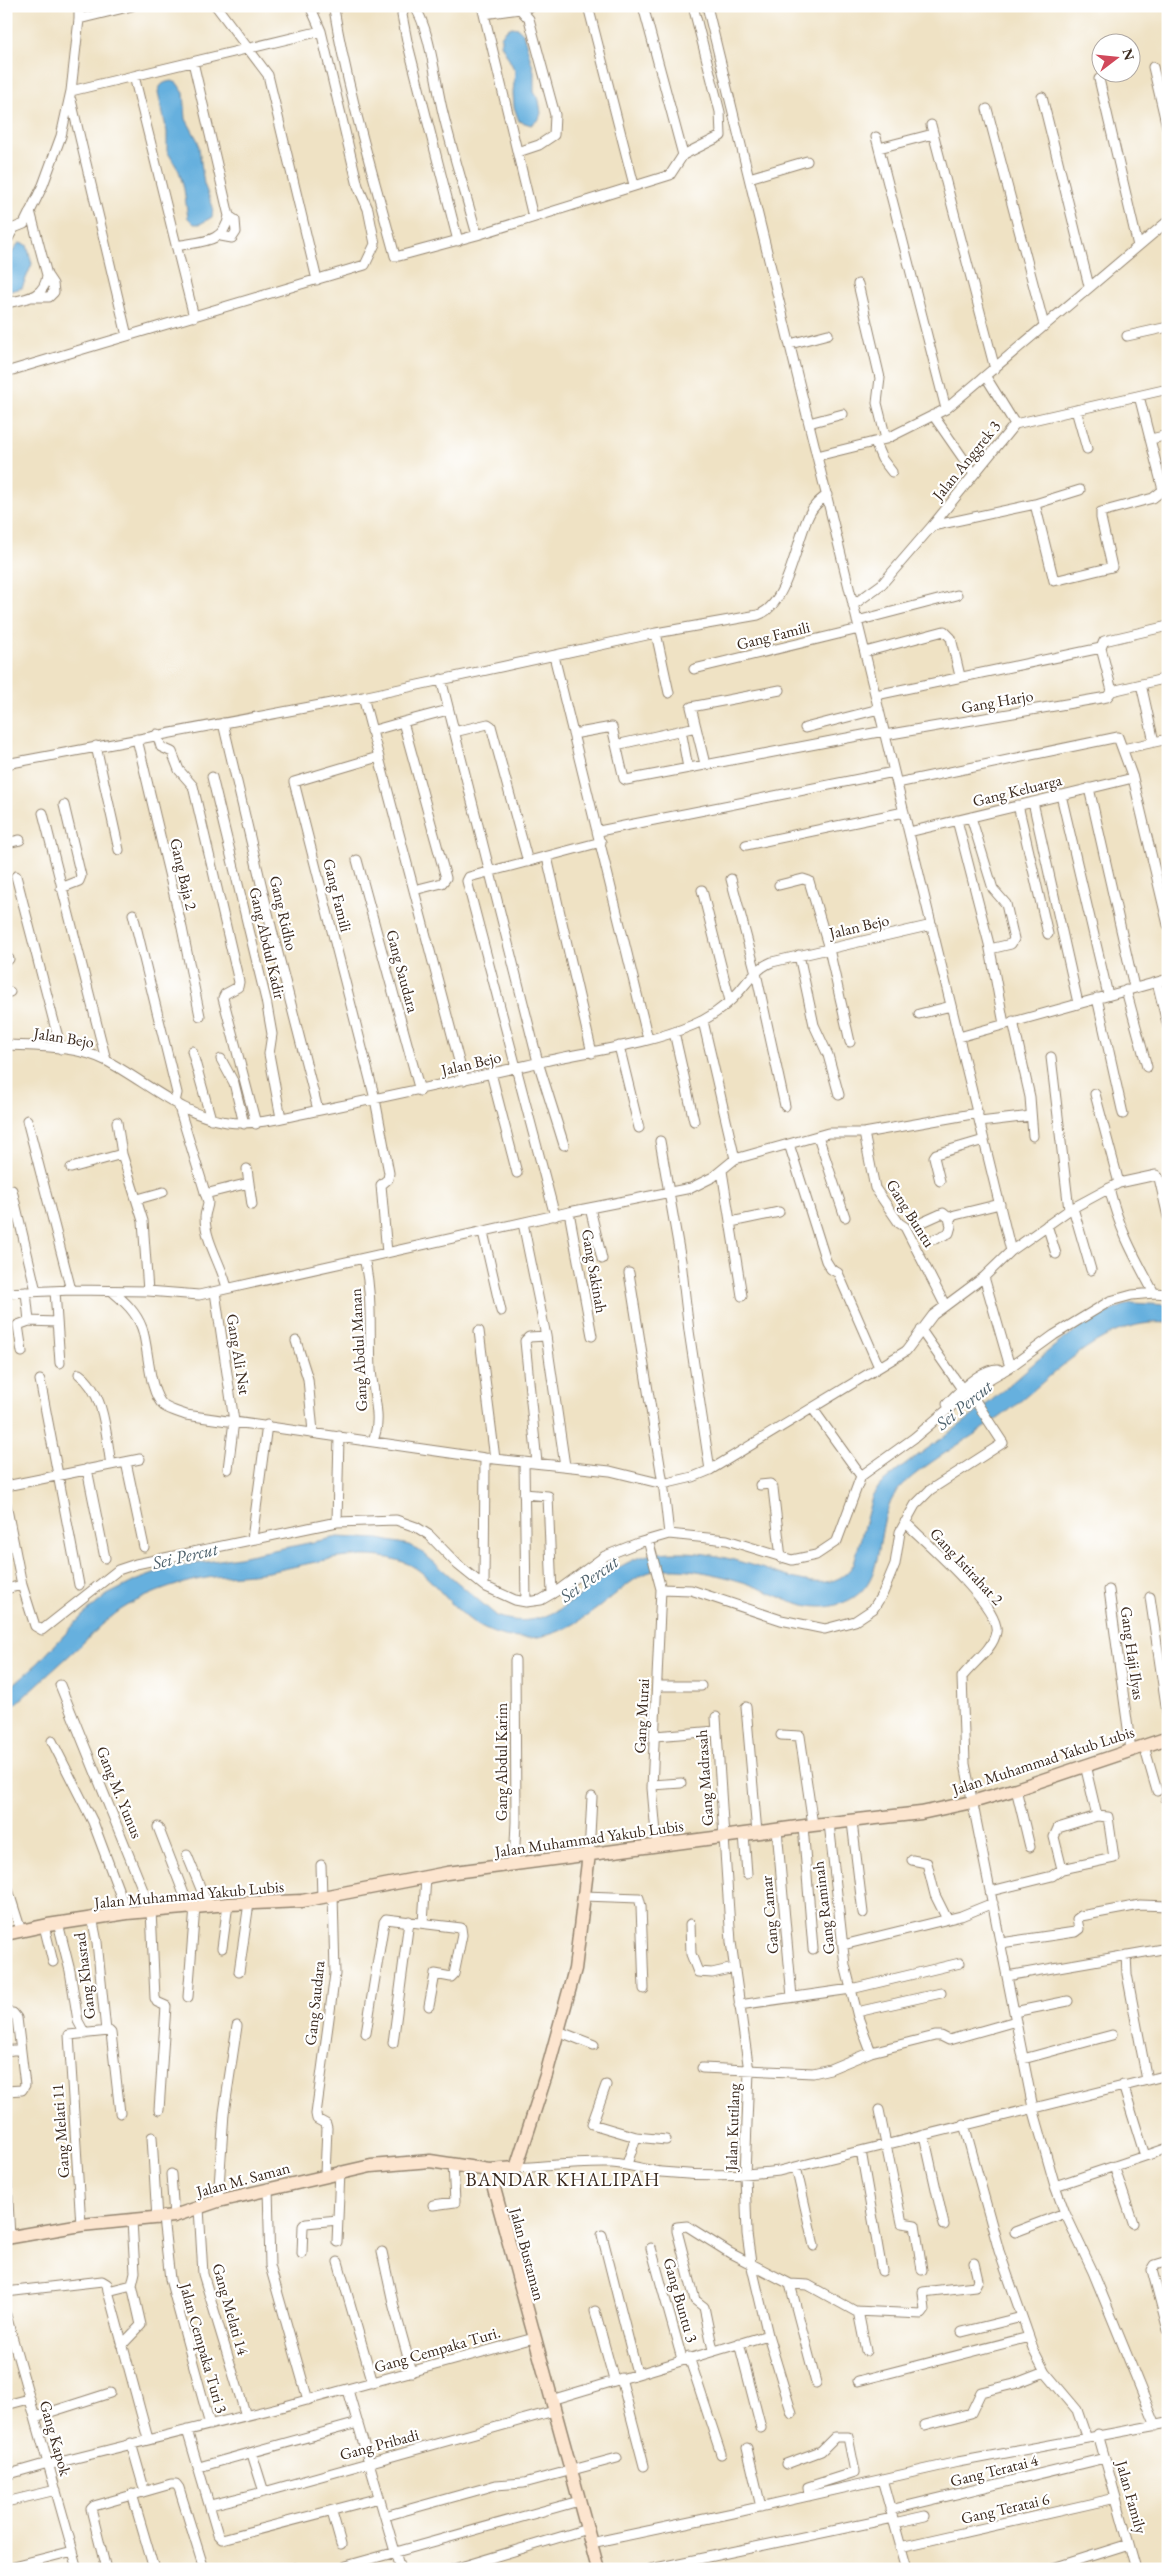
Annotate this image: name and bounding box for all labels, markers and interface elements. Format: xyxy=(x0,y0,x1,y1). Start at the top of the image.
north arrow xyxy=(1092,32,1142,82)
text: N xyxy=(1118,46,1139,63)
street label: Jalan Anggrek 3 xyxy=(926,416,1005,506)
street label: Gang Famili xyxy=(734,616,812,655)
street label: Gang Harjo xyxy=(959,685,1035,718)
street label: Gang Keluarga xyxy=(970,769,1064,812)
street label: Gang Baja 2 xyxy=(165,836,202,912)
street label: Gang Famili xyxy=(318,856,357,934)
street label: Gang Ridho xyxy=(265,874,302,953)
street label: Gang Abdul Kadir xyxy=(244,885,291,1002)
street label: Jalan Bejo xyxy=(825,909,891,944)
street label: Gang Saudara xyxy=(381,927,424,1016)
street label: Jalan Bejo xyxy=(30,1022,96,1053)
street label: Jalan Bejo xyxy=(437,1046,503,1081)
street label: Gang Buntu xyxy=(881,1175,940,1252)
street label: Gang Sakinah xyxy=(577,1227,612,1315)
street label: Gang Abdul Manan xyxy=(345,1287,372,1412)
street label: Gang Ali Nst xyxy=(222,1312,255,1396)
water label: Sei Percut xyxy=(930,1374,997,1435)
street label: Gang Istirahat 2 xyxy=(925,1523,1008,1610)
water label: Sei Percut xyxy=(149,1537,221,1574)
water label: Sei Percut xyxy=(554,1550,623,1608)
street label: Gang Haji Ilyas xyxy=(1116,1605,1149,1701)
street label: Gang Murai xyxy=(629,1678,654,1754)
street label: Gang Abdul Karim xyxy=(491,1702,512,1821)
street label: Jalan Muhammad Yakub Lubis xyxy=(948,1721,1137,1800)
street label: Gang Madrasah xyxy=(691,1729,718,1827)
street label: Gang M. Yunus xyxy=(92,1743,148,1841)
street label: Jalan Muhammad Yakub Lubis xyxy=(491,1815,685,1862)
street label: Gang Raminah xyxy=(807,1860,840,1956)
street label: Gang Camar xyxy=(756,1874,783,1955)
street label: Jalan Muhammad Yakub Lubis xyxy=(91,1876,285,1913)
street label: Gang Khasrad xyxy=(69,1931,100,2020)
street label: Gang Saudara xyxy=(300,1959,329,2046)
street label: Jalan Kutilang xyxy=(720,2082,745,2173)
street label: Gang Melati 11 xyxy=(47,2083,74,2179)
street label: Jalan M. Saman xyxy=(192,2157,293,2203)
district label: BANDAR KHALIPAH xyxy=(466,2167,660,2192)
street label: Jalan Bustaman xyxy=(505,2203,550,2303)
street label: Gang Buntu 3 xyxy=(658,2255,703,2345)
street label: Gang Melati 14 xyxy=(207,2261,254,2358)
street label: Jalan Cempaka Turi 3 xyxy=(174,2279,232,2416)
street label: Gang Cempaka Turi. xyxy=(372,2321,503,2378)
street label: Gang Kapok xyxy=(35,2398,76,2479)
street label: Gang Pribadi xyxy=(337,2424,421,2465)
street label: Gang Teratai 4 xyxy=(948,2449,1041,2492)
street label: Jalan Family xyxy=(1111,2456,1152,2537)
street label: Gang Teratai 6 xyxy=(959,2488,1052,2529)

